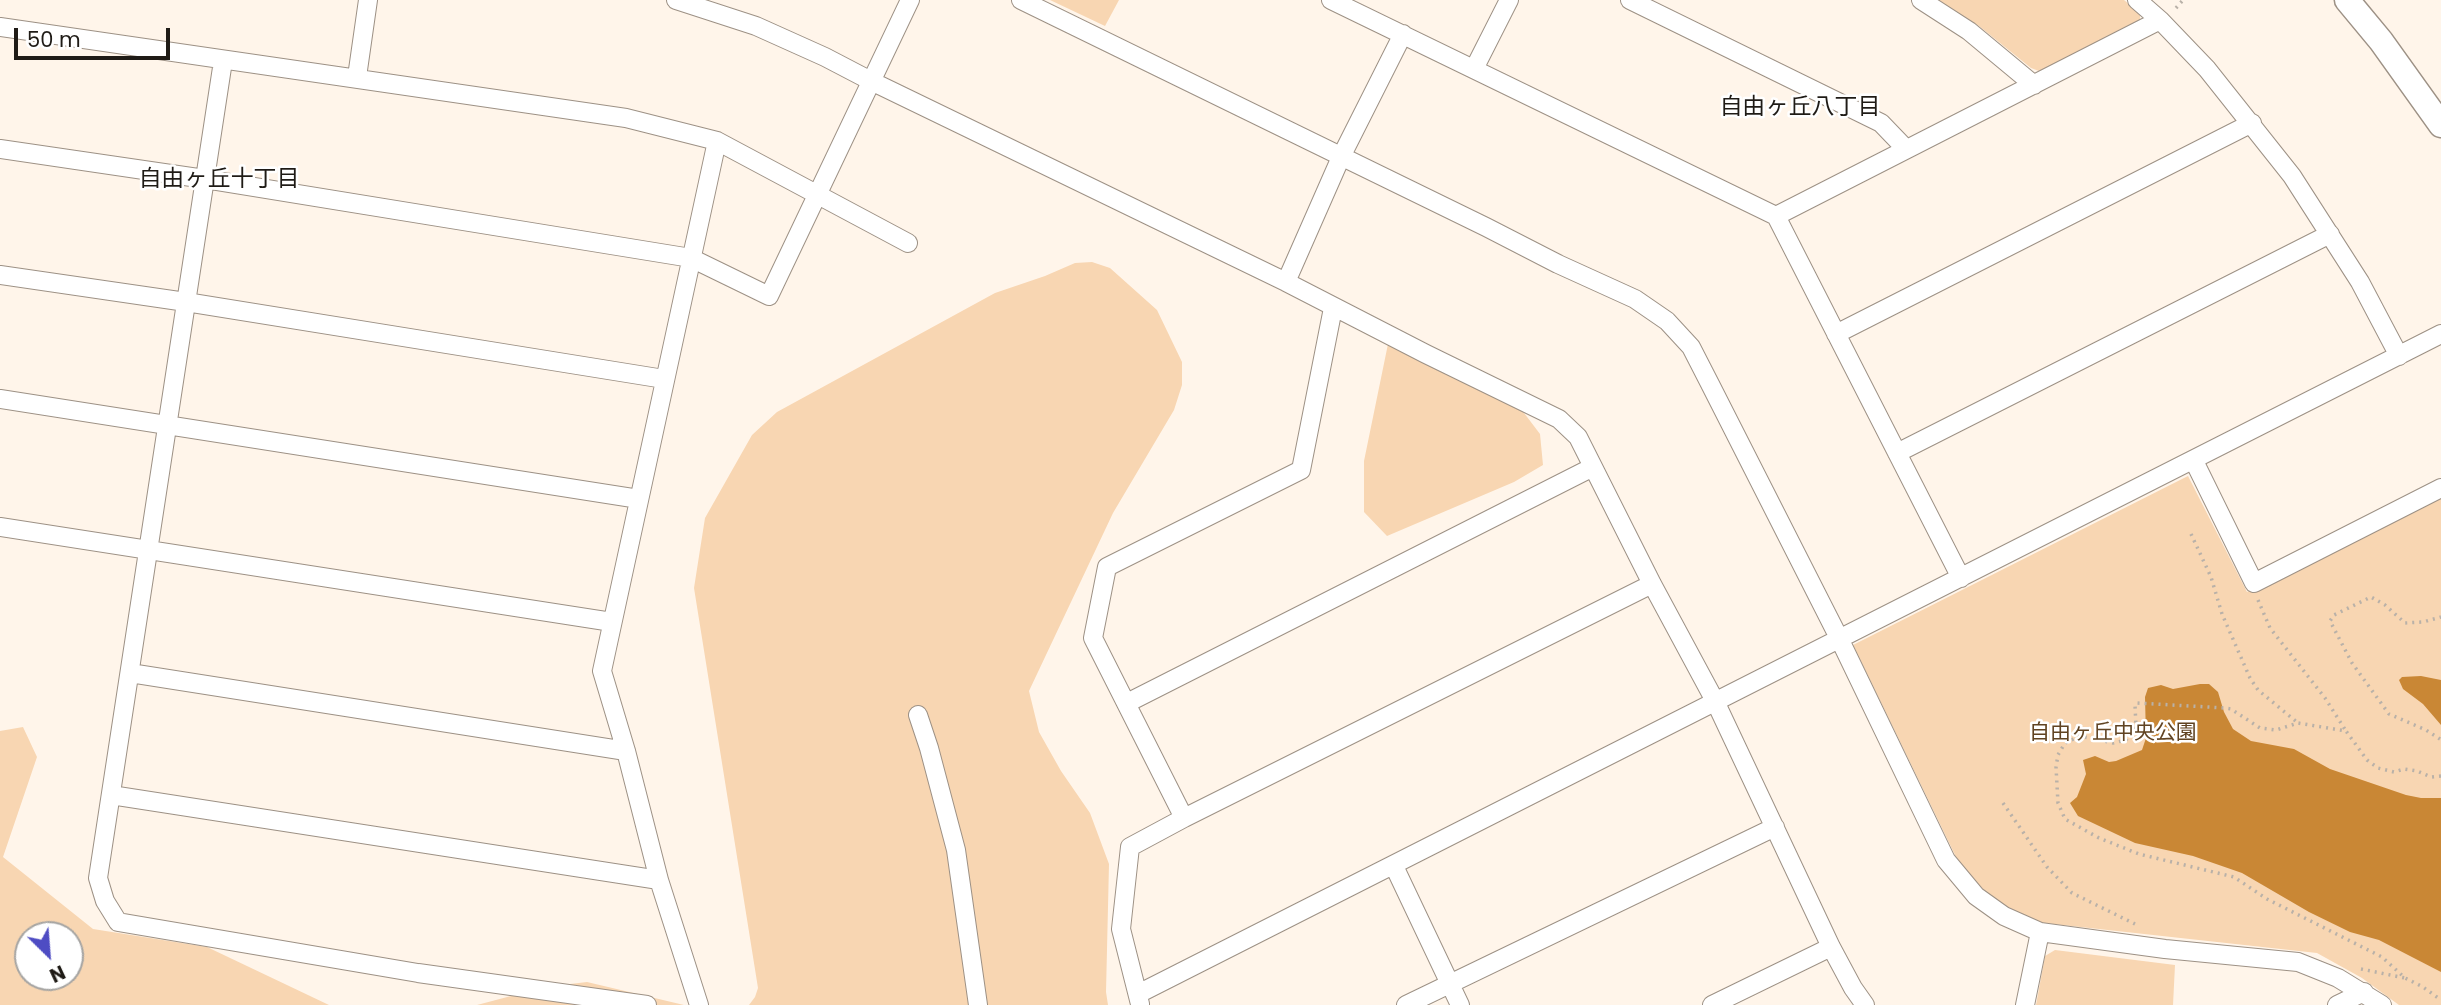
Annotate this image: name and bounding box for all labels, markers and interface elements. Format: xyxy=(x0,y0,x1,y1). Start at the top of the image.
scale bar xyxy=(18,14,173,58)
text: 50 m xyxy=(27,25,81,54)
district label: 自由ヶ丘八丁目 xyxy=(1720,94,1880,122)
district label: 自由ヶ丘十丁目 xyxy=(139,166,299,194)
park label: 自由ヶ丘中央公園 xyxy=(2029,721,2197,747)
north arrow xyxy=(14,921,84,991)
text: N xyxy=(45,958,69,989)

